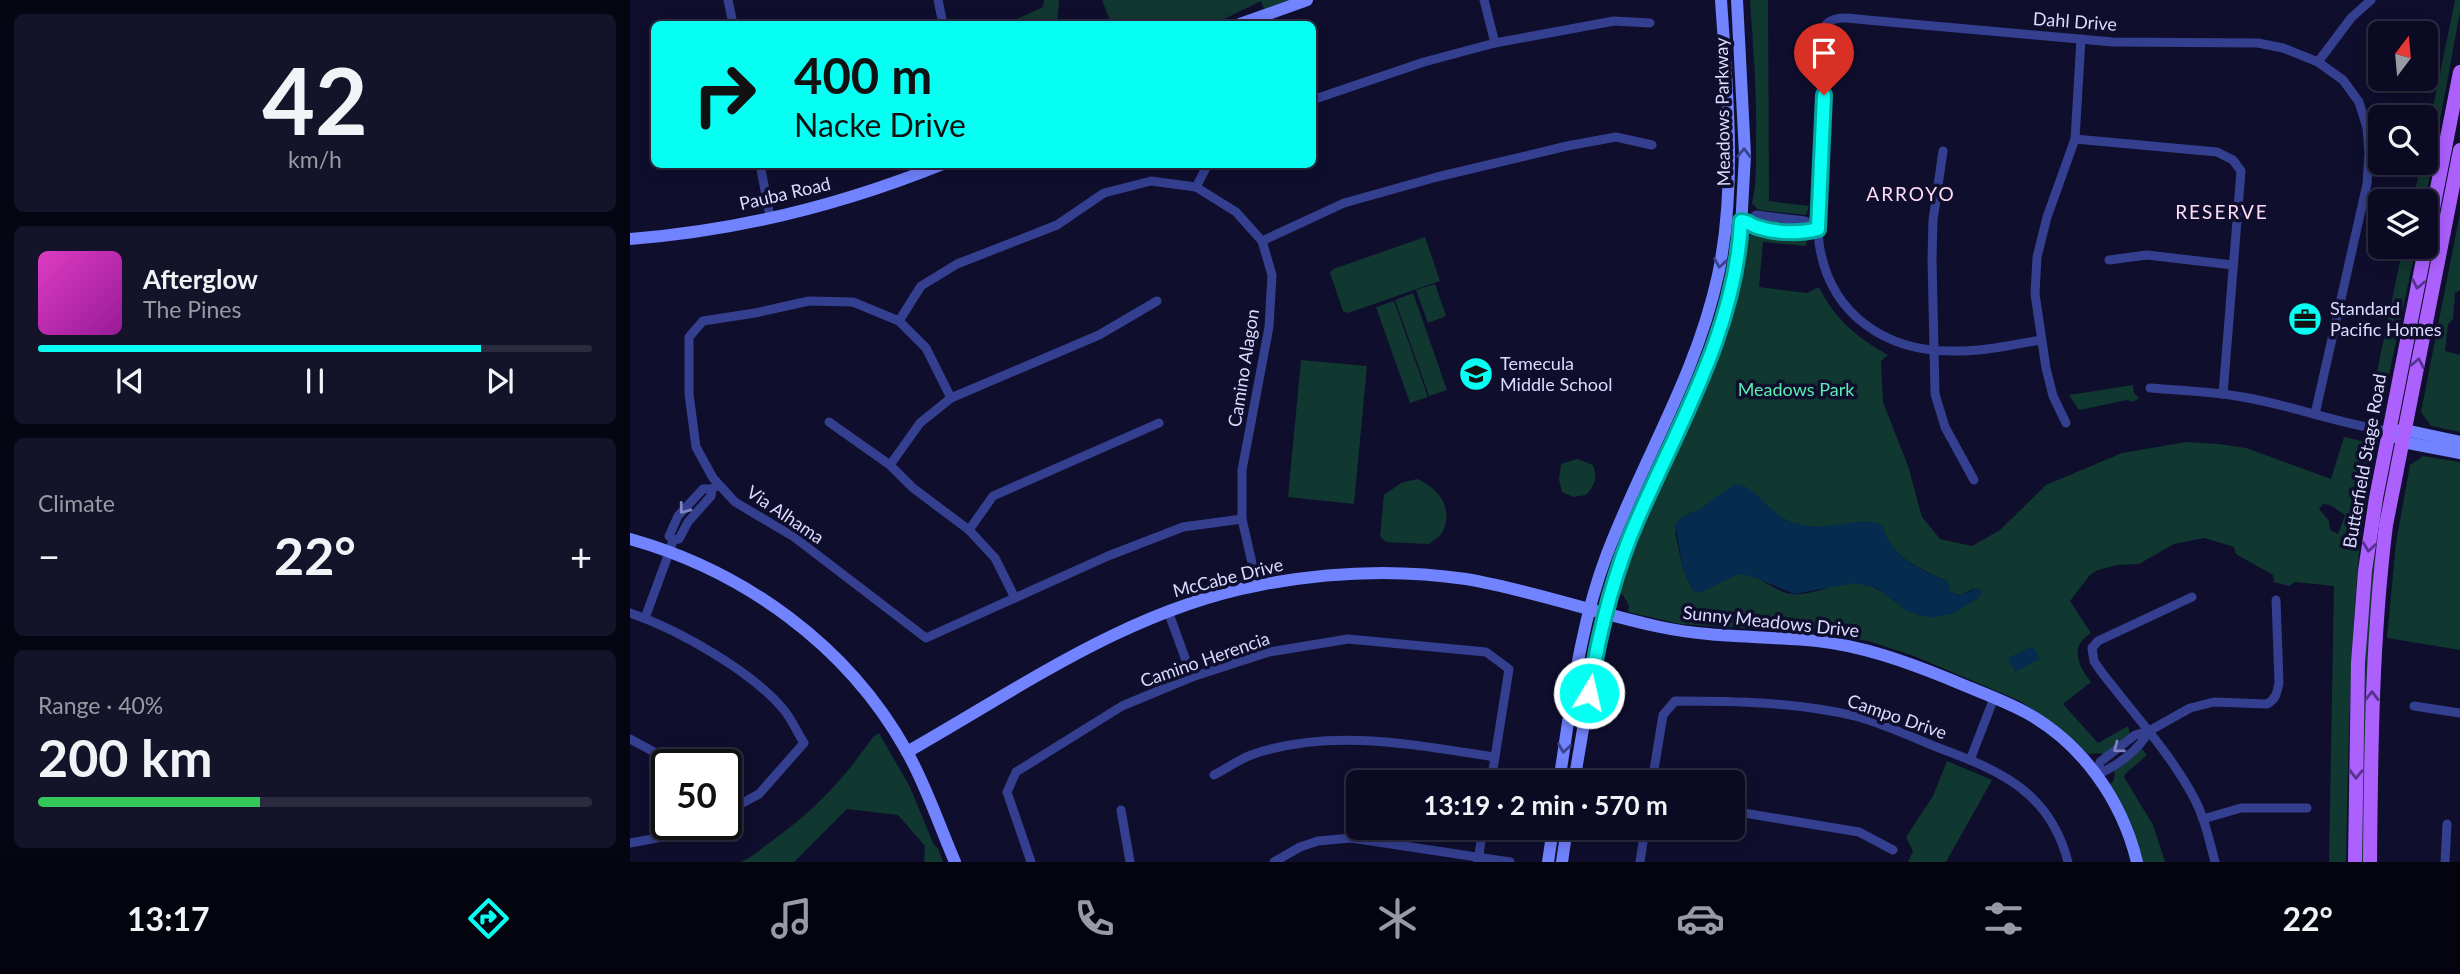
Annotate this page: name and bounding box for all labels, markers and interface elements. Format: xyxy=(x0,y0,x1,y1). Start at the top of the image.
street label: Dahl Drive xyxy=(2032,7,2118,35)
north arrow xyxy=(2368,21,2438,91)
map controls xyxy=(2368,21,2438,259)
pin xyxy=(1794,23,1854,95)
icon: arrive xyxy=(1805,34,1843,72)
street label: Meadows Parkway xyxy=(1710,37,1734,187)
text: 42 xyxy=(262,45,368,154)
text: 400 m xyxy=(794,46,932,104)
icon: right xyxy=(679,49,770,140)
text: Nacke Drive xyxy=(794,105,966,144)
button: search xyxy=(2368,105,2438,175)
text: km/h xyxy=(288,145,342,173)
one-way arrow xyxy=(1736,147,1752,157)
street label: Pauba Road xyxy=(737,172,833,214)
district label: ARROYO xyxy=(1866,182,1956,205)
button: layers xyxy=(2368,189,2438,259)
district label: RESERVE xyxy=(2175,200,2269,223)
one-way arrow xyxy=(1713,258,1728,269)
text: Afterglow xyxy=(143,263,258,295)
one-way arrow xyxy=(2412,278,2427,290)
text: The Pines xyxy=(143,295,241,323)
place label: Standard Pacific Homes xyxy=(2330,297,2442,340)
office icon: Standard Pacific Homes xyxy=(2286,300,2324,338)
street label: Camino Alagon xyxy=(1223,307,1263,428)
place label: Temecula Middle School xyxy=(1500,352,1612,395)
school or university icon: Temecula Middle School xyxy=(1457,355,1495,393)
one-way arrow xyxy=(2410,357,2425,369)
icon: previous xyxy=(111,362,149,400)
icon: pause xyxy=(296,362,334,400)
icon: next xyxy=(481,362,519,400)
street label: Butterfield Stage Road xyxy=(2338,372,2390,550)
park label: Meadows Park xyxy=(1738,378,1855,400)
street label: Via Alhama xyxy=(743,480,828,548)
text: Climate xyxy=(38,489,115,517)
one-way arrow xyxy=(680,501,693,514)
text: 22° xyxy=(274,524,356,586)
text: − xyxy=(38,533,60,579)
text: + xyxy=(570,533,592,579)
one-way arrow xyxy=(2362,541,2377,553)
street label: McCabe Drive xyxy=(1170,553,1285,601)
street label: Sunny Meadows Drive xyxy=(1682,601,1860,641)
street label: Camino Herencia xyxy=(1137,627,1272,692)
position arrow xyxy=(1552,656,1626,730)
street label: Campo Drive xyxy=(1845,689,1950,743)
one-way arrow xyxy=(2364,690,2380,701)
text: Range · 40% xyxy=(38,691,163,719)
text: 200 km xyxy=(38,726,212,788)
one-way arrow xyxy=(2114,739,2126,752)
one-way arrow xyxy=(1557,742,1572,754)
speed limit sign: 50 xyxy=(651,749,742,840)
one-way arrow xyxy=(2348,769,2364,780)
text: 13:19 · 2 min · 570 m xyxy=(1423,789,1668,821)
icon: directions xyxy=(464,894,513,943)
icon: music xyxy=(767,894,816,943)
icon: phone xyxy=(1070,894,1119,943)
icon: climate xyxy=(1373,894,1422,943)
icon: car xyxy=(1676,894,1725,943)
icon: filters xyxy=(1979,894,2028,943)
text: 13:17 xyxy=(127,899,210,938)
text: 22° xyxy=(2282,899,2333,938)

